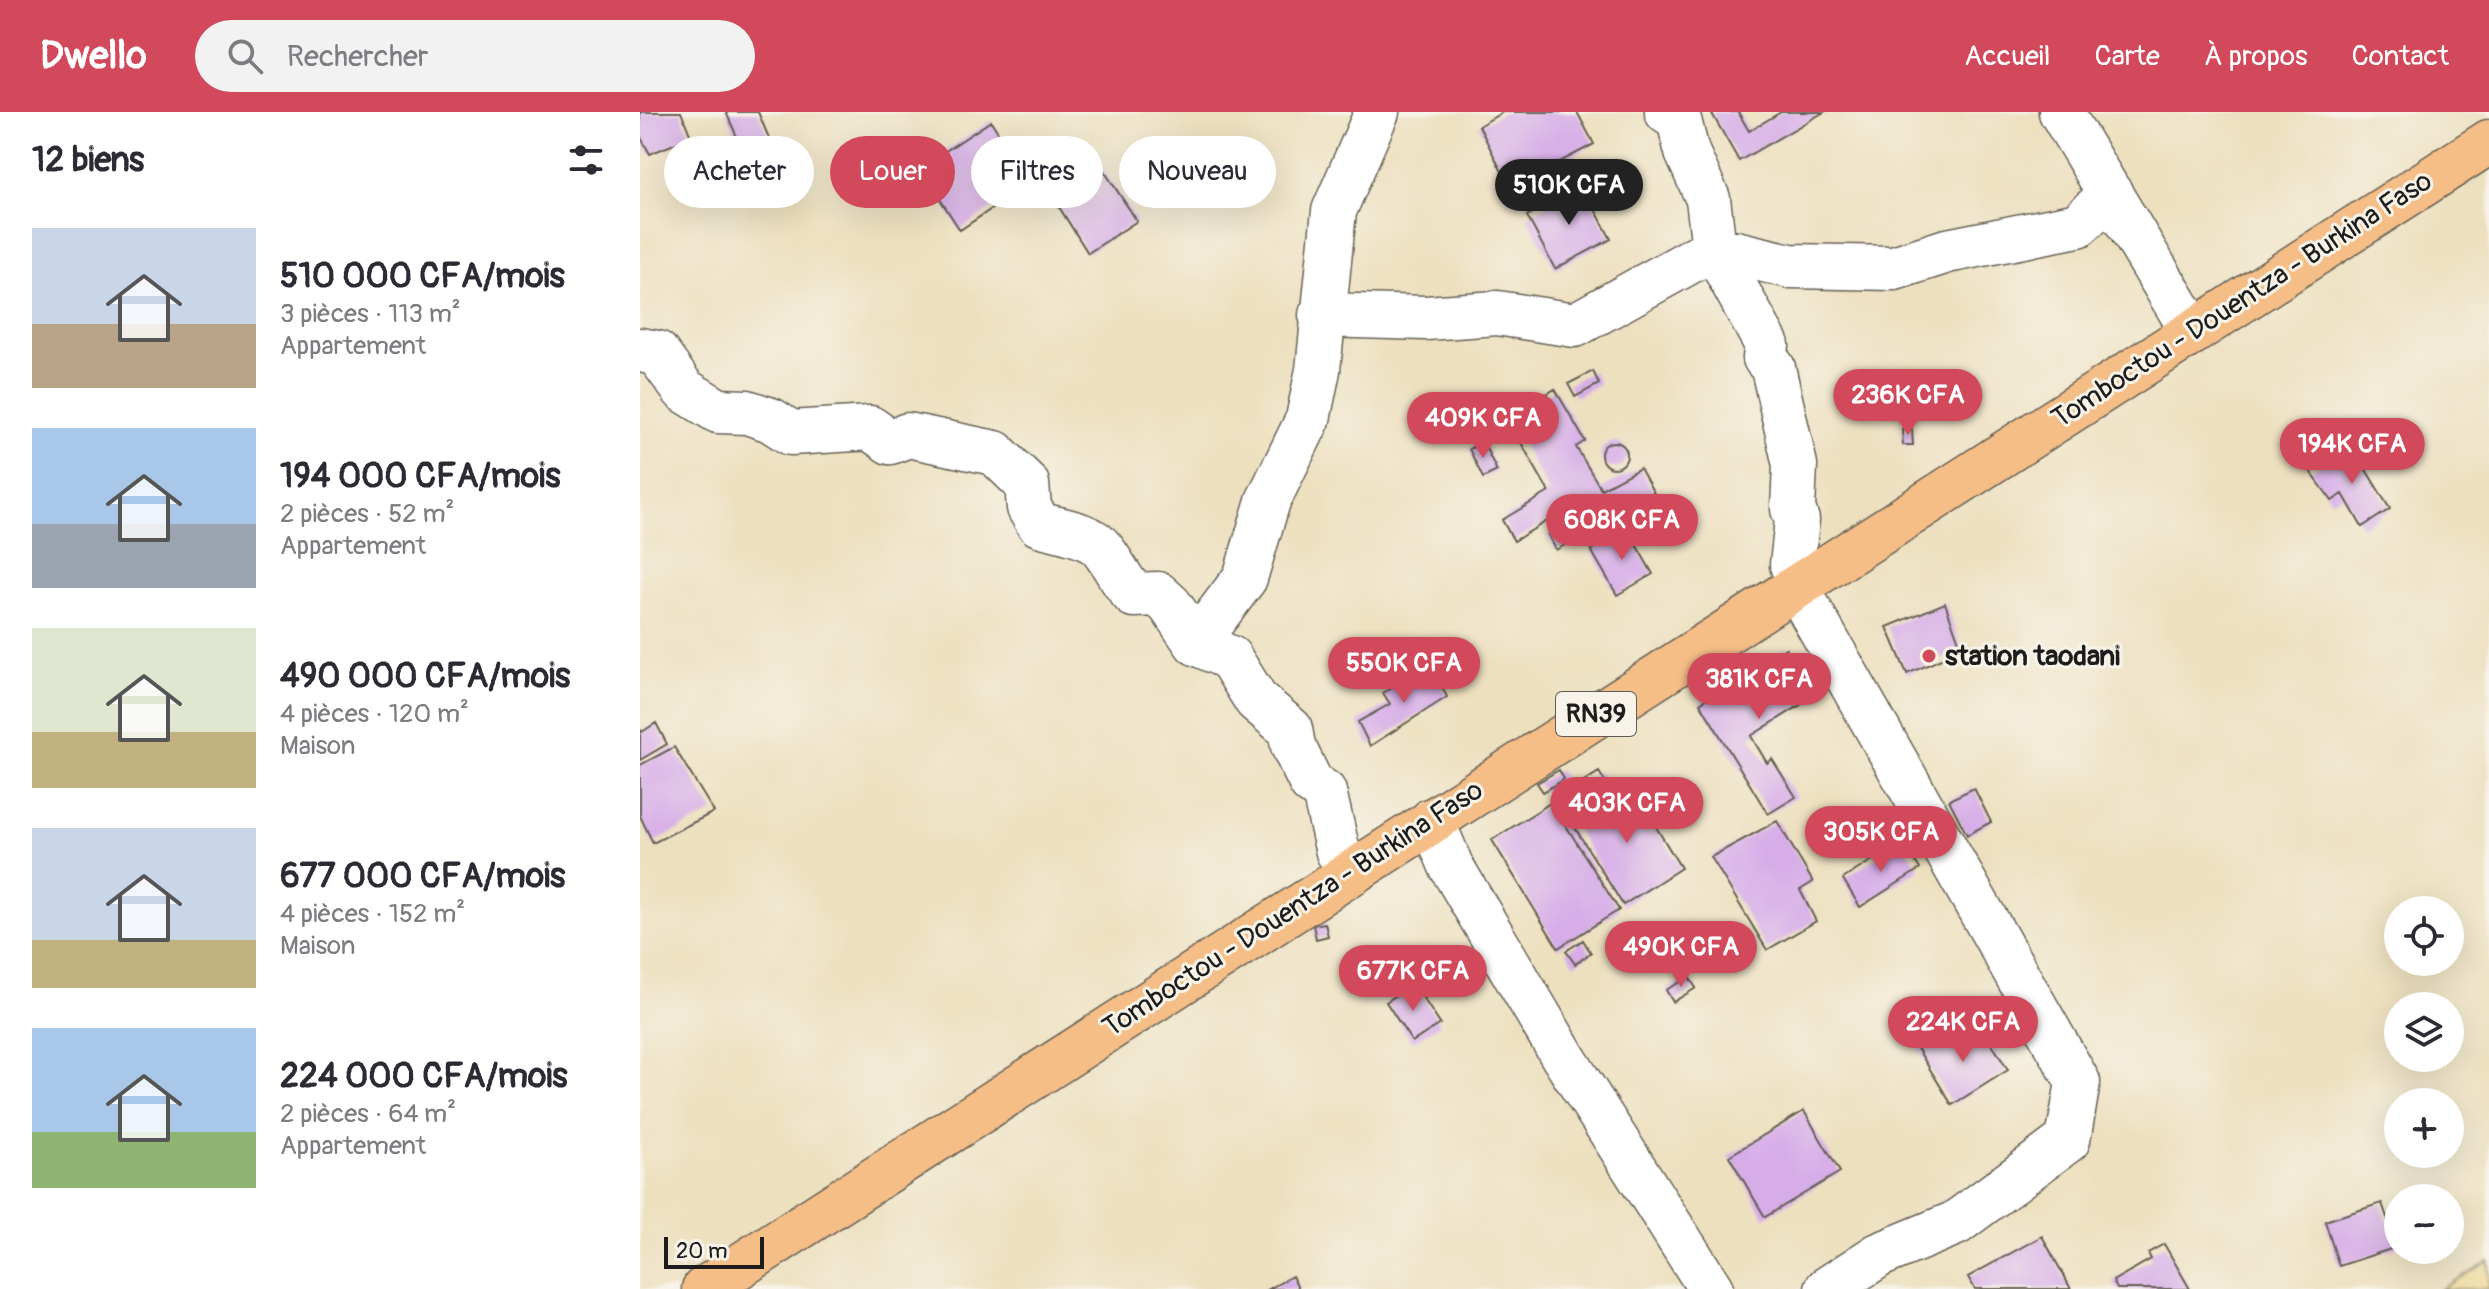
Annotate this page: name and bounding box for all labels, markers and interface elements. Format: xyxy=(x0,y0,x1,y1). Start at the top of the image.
search box xyxy=(195,20,755,92)
text: Dwello xyxy=(40,32,147,80)
icon: search xyxy=(223,34,267,78)
text: Rechercher xyxy=(287,38,429,75)
text: Accueil xyxy=(1964,39,2051,74)
text: Carte xyxy=(2095,39,2160,74)
text: À propos xyxy=(2204,39,2308,74)
text: Contact xyxy=(2352,39,2449,74)
chip: Acheter xyxy=(664,136,814,208)
chip: Louer xyxy=(830,136,955,208)
chip: Filtres xyxy=(971,136,1103,208)
chip: Nouveau xyxy=(1119,136,1276,208)
icon: filters xyxy=(564,138,608,182)
text: 12 biens xyxy=(32,139,144,182)
pin: 510K CFA xyxy=(1486,159,1652,227)
street label: Tomboctou - Douentza - Burkina Faso xyxy=(2045,164,2439,436)
text: 510K CFA xyxy=(1513,169,1625,201)
text: 510 000 CFA/mois xyxy=(280,255,565,298)
icon: home xyxy=(96,260,192,356)
text: 3 pièces · 113 m² xyxy=(280,298,461,330)
text: Appartement xyxy=(280,330,426,362)
pin: 236K CFA xyxy=(1825,369,1991,437)
text: 236K CFA xyxy=(1851,379,1965,411)
pin: 409K CFA xyxy=(1400,392,1566,460)
text: 409K CFA xyxy=(1425,402,1541,434)
pin: 194K CFA xyxy=(2269,418,2435,486)
text: 194K CFA xyxy=(2298,428,2406,460)
text: 194 000 CFA/mois xyxy=(280,455,560,498)
icon: home xyxy=(96,460,192,556)
pin: 608K CFA xyxy=(1539,494,1705,562)
text: 2 pièces · 52 m² xyxy=(280,498,455,530)
text: 608K CFA xyxy=(1564,504,1680,536)
text: Appartement xyxy=(280,530,426,562)
pin: 550K CFA xyxy=(1321,637,1487,705)
place label: station taodani xyxy=(1945,639,2120,674)
text: 550K CFA xyxy=(1346,647,1462,679)
marker: station taodani xyxy=(1920,647,1938,665)
pin: 381K CFA xyxy=(1676,653,1842,721)
text: 490 000 CFA/mois xyxy=(280,655,570,698)
icon: home xyxy=(96,660,192,756)
text: 381K CFA xyxy=(1705,663,1813,695)
road number: RN39 xyxy=(1556,692,1636,736)
text: 4 pièces · 120 m² xyxy=(280,698,469,730)
text: Maison xyxy=(280,730,355,762)
street label: Tomboctou - Douentza - Burkina Faso xyxy=(1096,773,1490,1045)
pin: 403K CFA xyxy=(1544,777,1710,845)
text: 403K CFA xyxy=(1568,787,1686,819)
pin: 305K CFA xyxy=(1798,806,1964,874)
text: 305K CFA xyxy=(1823,816,1939,848)
text: 677 000 CFA/mois xyxy=(280,855,565,898)
icon: home xyxy=(96,860,192,956)
map controls xyxy=(2384,896,2464,1264)
button: locate xyxy=(2384,896,2464,976)
text: 4 pièces · 152 m² xyxy=(280,898,465,930)
pin: 490K CFA xyxy=(1598,921,1764,989)
text: Maison xyxy=(280,930,355,962)
text: 490K CFA xyxy=(1623,931,1739,963)
pin: 677K CFA xyxy=(1330,945,1496,1013)
text: 677K CFA xyxy=(1357,955,1469,987)
button: layers xyxy=(2384,992,2464,1072)
pin: 224K CFA xyxy=(1880,996,2046,1064)
text: 224K CFA xyxy=(1906,1006,2020,1038)
text: 224 000 CFA/mois xyxy=(280,1055,568,1098)
icon: home xyxy=(96,1060,192,1156)
button: + xyxy=(2384,1088,2464,1168)
text: 2 pièces · 64 m² xyxy=(280,1098,456,1130)
text: Appartement xyxy=(280,1130,426,1162)
button: − xyxy=(2384,1184,2464,1264)
scale bar xyxy=(664,1233,764,1269)
text: 20 m xyxy=(676,1237,728,1265)

